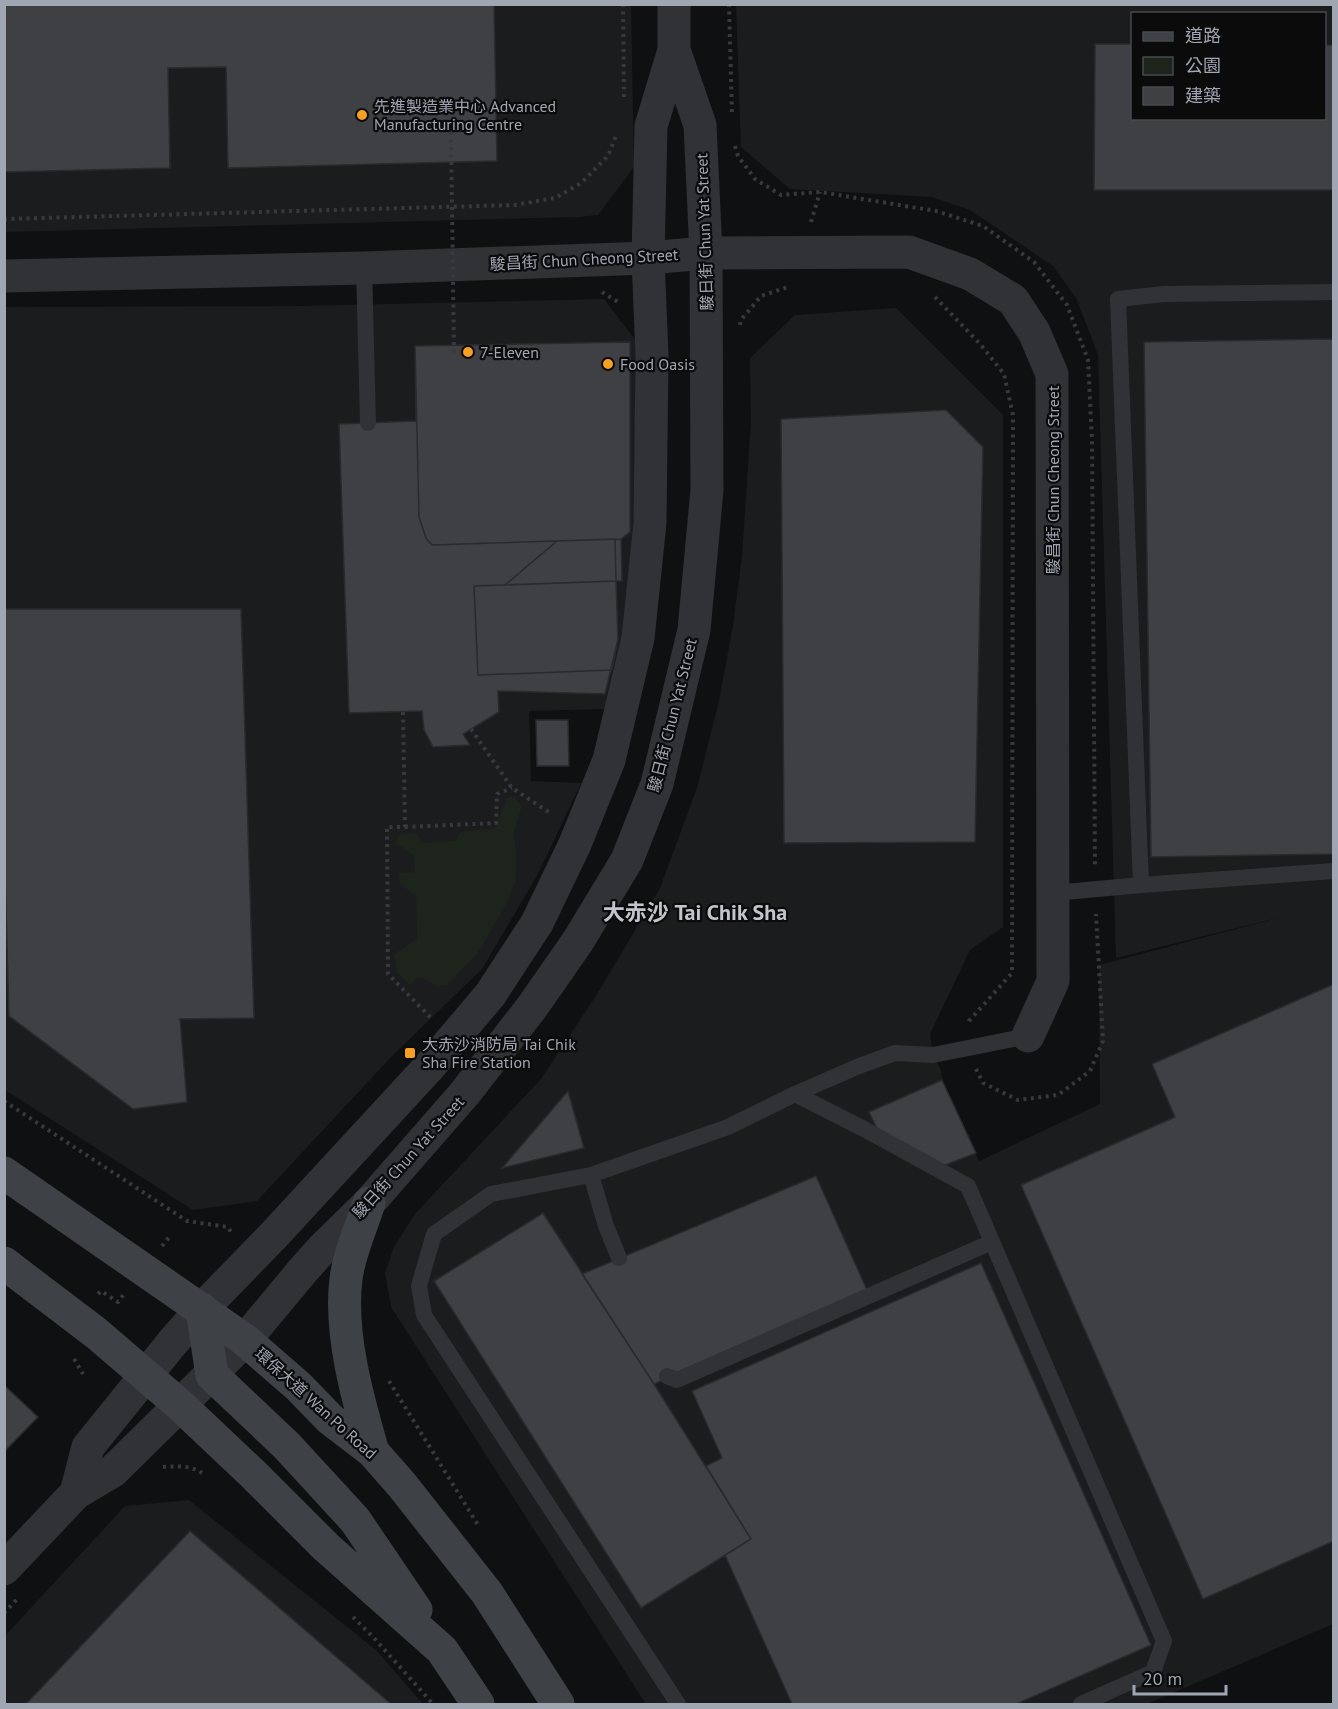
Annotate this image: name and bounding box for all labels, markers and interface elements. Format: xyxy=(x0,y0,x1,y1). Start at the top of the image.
legend xyxy=(1131,12,1326,120)
text: 道路 xyxy=(1185,24,1221,47)
text: 公園 xyxy=(1185,54,1221,77)
text: 建築 xyxy=(1185,84,1221,107)
place label: 先進製造業中心 Advanced Manufacturing Centre xyxy=(374,96,556,134)
marker: 先進製造業中心 Advanced Manufacturing Centre xyxy=(355,108,369,122)
street label: 駿日街 Chun Yat Street xyxy=(691,152,717,311)
street label: 駿昌街 Chun Cheong Street xyxy=(489,244,679,274)
place label: 7-Eleven xyxy=(480,342,539,362)
marker: 7-Eleven xyxy=(461,345,475,359)
place label: Food Oasis xyxy=(620,354,695,374)
marker: Food Oasis xyxy=(601,357,615,371)
street label: 駿昌街 Chun Cheong Street xyxy=(1043,385,1063,574)
street label: 駿日街 Chun Yat Street xyxy=(643,636,701,794)
district label: 大赤沙 Tai Chik Sha xyxy=(603,898,787,926)
place label: 大赤沙消防局 Tai Chik Sha Fire Station xyxy=(422,1034,576,1072)
marker: 大赤沙消防局 Tai Chik Sha Fire Station xyxy=(403,1046,417,1060)
street label: 駿日街 Chun Yat Street xyxy=(348,1091,469,1222)
street label: 環保大道 Wan Po Road xyxy=(251,1343,381,1463)
scale bar xyxy=(1134,1658,1226,1696)
text: 20 m xyxy=(1143,1667,1182,1690)

